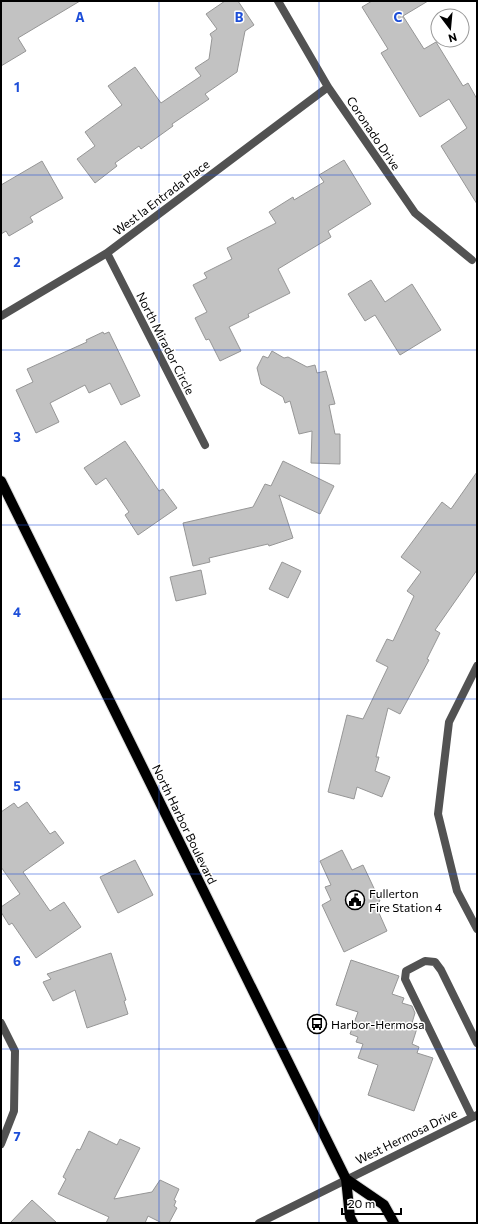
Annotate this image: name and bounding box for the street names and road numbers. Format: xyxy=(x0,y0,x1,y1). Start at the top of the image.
street label: Coronado Drive xyxy=(344,94,404,172)
street label: West la Entrada Place xyxy=(110,156,212,238)
street label: North Mirador Circle xyxy=(134,289,198,397)
street label: North Harbor Boulevard xyxy=(150,762,220,886)
street label: West Hermosa Drive xyxy=(353,1105,459,1167)

